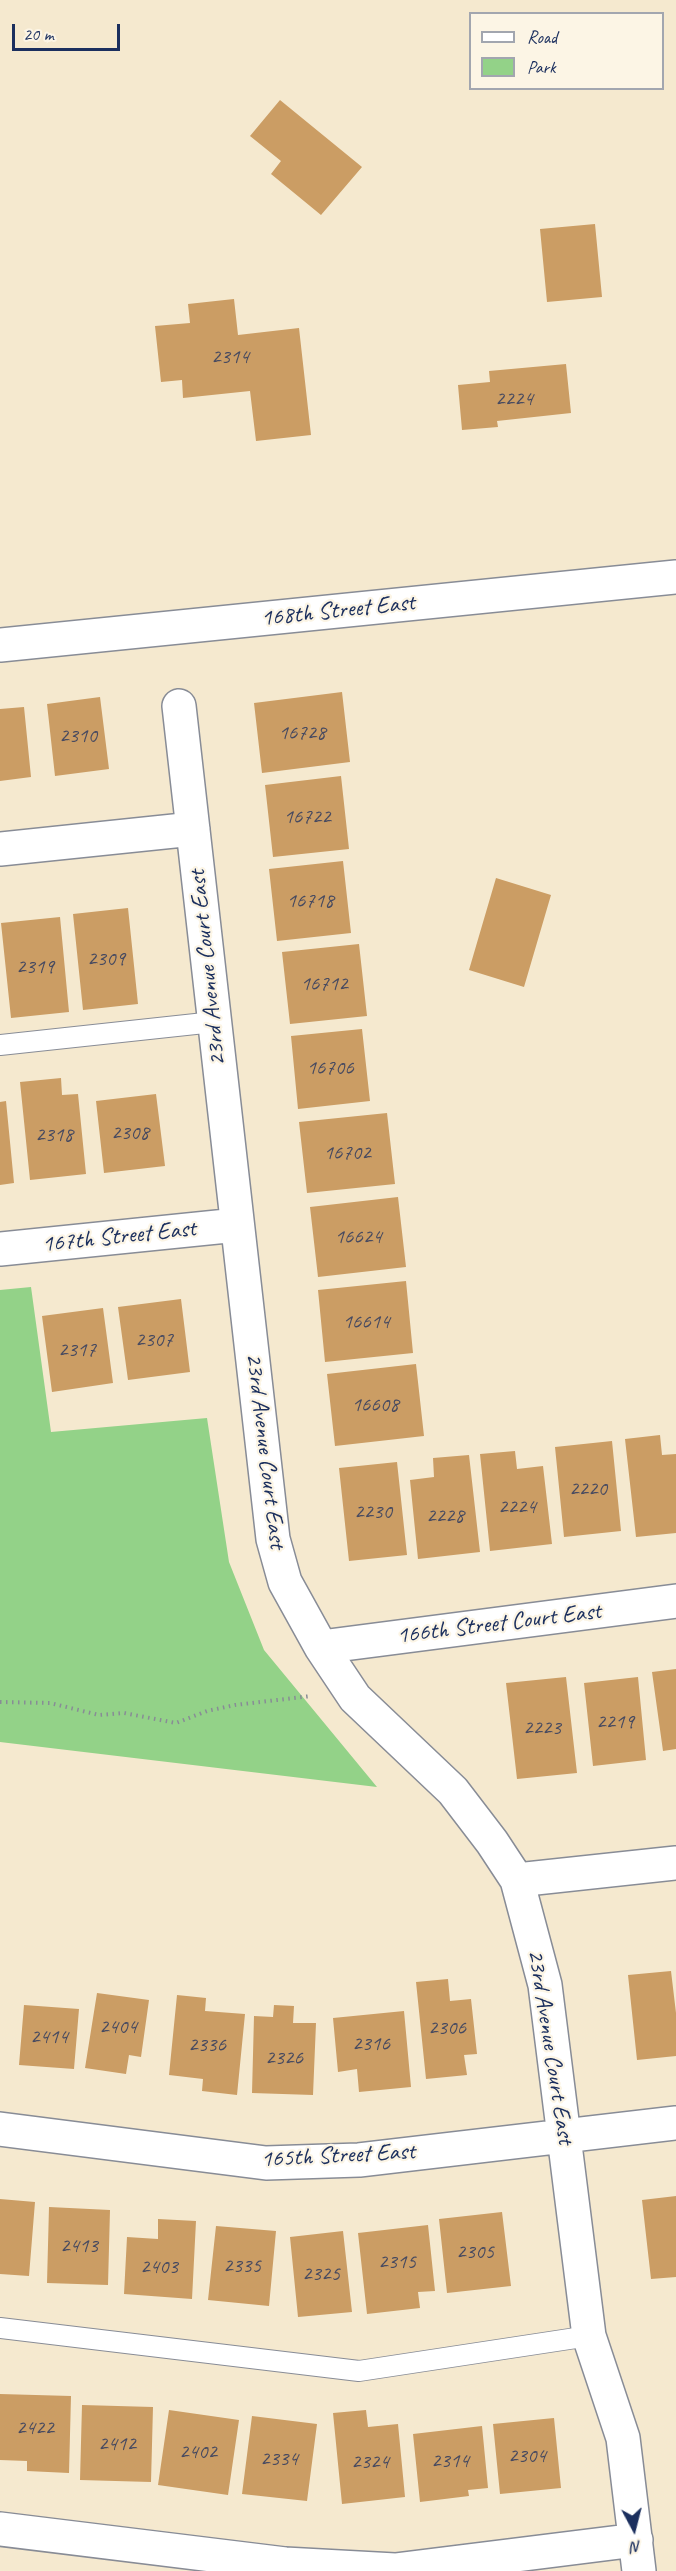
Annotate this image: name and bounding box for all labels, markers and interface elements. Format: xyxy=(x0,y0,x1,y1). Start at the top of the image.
scale bar xyxy=(15,12,123,50)
legend xyxy=(469,12,664,90)
text: 20 m xyxy=(23,23,54,45)
text: Road xyxy=(527,26,557,48)
text: Park xyxy=(527,56,556,78)
house number: 2314 xyxy=(211,344,249,370)
house number: 2224 xyxy=(495,386,533,412)
street label: 168th Street East xyxy=(260,589,416,633)
house number: 16728 xyxy=(278,720,326,746)
house number: 2310 xyxy=(59,723,97,749)
house number: 16722 xyxy=(283,804,331,830)
street label: 23rd Avenue Court East xyxy=(183,869,233,1067)
house number: 16718 xyxy=(286,888,334,914)
house number: 2309 xyxy=(87,946,125,972)
house number: 2319 xyxy=(16,954,54,980)
house number: 16712 xyxy=(300,971,348,997)
house number: 16706 xyxy=(306,1055,354,1081)
house number: 2308 xyxy=(111,1120,149,1146)
house number: 2318 xyxy=(35,1122,73,1148)
house number: 16702 xyxy=(323,1140,371,1166)
street label: 167th Street East xyxy=(41,1215,197,1259)
house number: 16624 xyxy=(334,1224,382,1250)
house number: 16614 xyxy=(342,1309,390,1335)
house number: 2307 xyxy=(135,1327,173,1353)
house number: 2317 xyxy=(58,1337,96,1363)
street label: 23rd Avenue Court East xyxy=(239,1352,291,1550)
house number: 16608 xyxy=(351,1392,399,1418)
house number: 2220 xyxy=(569,1476,607,1502)
house number: 2224 xyxy=(498,1494,536,1520)
house number: 2230 xyxy=(354,1499,392,1525)
house number: 2228 xyxy=(426,1503,464,1529)
street label: 166th Street Court East xyxy=(395,1597,603,1651)
house number: 2219 xyxy=(596,1709,634,1735)
house number: 2223 xyxy=(523,1715,561,1741)
street label: 23rd Avenue Court East xyxy=(520,1948,580,2146)
house number: 2404 xyxy=(99,2014,137,2040)
house number: 2306 xyxy=(428,2015,466,2041)
house number: 2414 xyxy=(30,2024,68,2050)
house number: 2316 xyxy=(352,2031,390,2057)
house number: 2336 xyxy=(188,2032,226,2058)
house number: 2326 xyxy=(265,2045,303,2071)
street label: 165th Street East xyxy=(260,2138,416,2174)
house number: 2413 xyxy=(60,2233,98,2259)
house number: 2305 xyxy=(456,2239,494,2265)
house number: 2315 xyxy=(378,2249,416,2275)
house number: 2335 xyxy=(223,2253,261,2279)
house number: 2403 xyxy=(140,2254,178,2280)
house number: 2325 xyxy=(302,2261,340,2287)
house number: 2422 xyxy=(16,2415,54,2441)
house number: 2412 xyxy=(98,2431,136,2457)
house number: 2402 xyxy=(179,2439,217,2465)
house number: 2304 xyxy=(508,2443,546,2469)
house number: 2334 xyxy=(260,2446,298,2472)
house number: 2314 xyxy=(431,2448,469,2474)
house number: 2324 xyxy=(351,2449,389,2475)
north arrow xyxy=(604,2499,664,2559)
text: N xyxy=(630,2536,642,2557)

